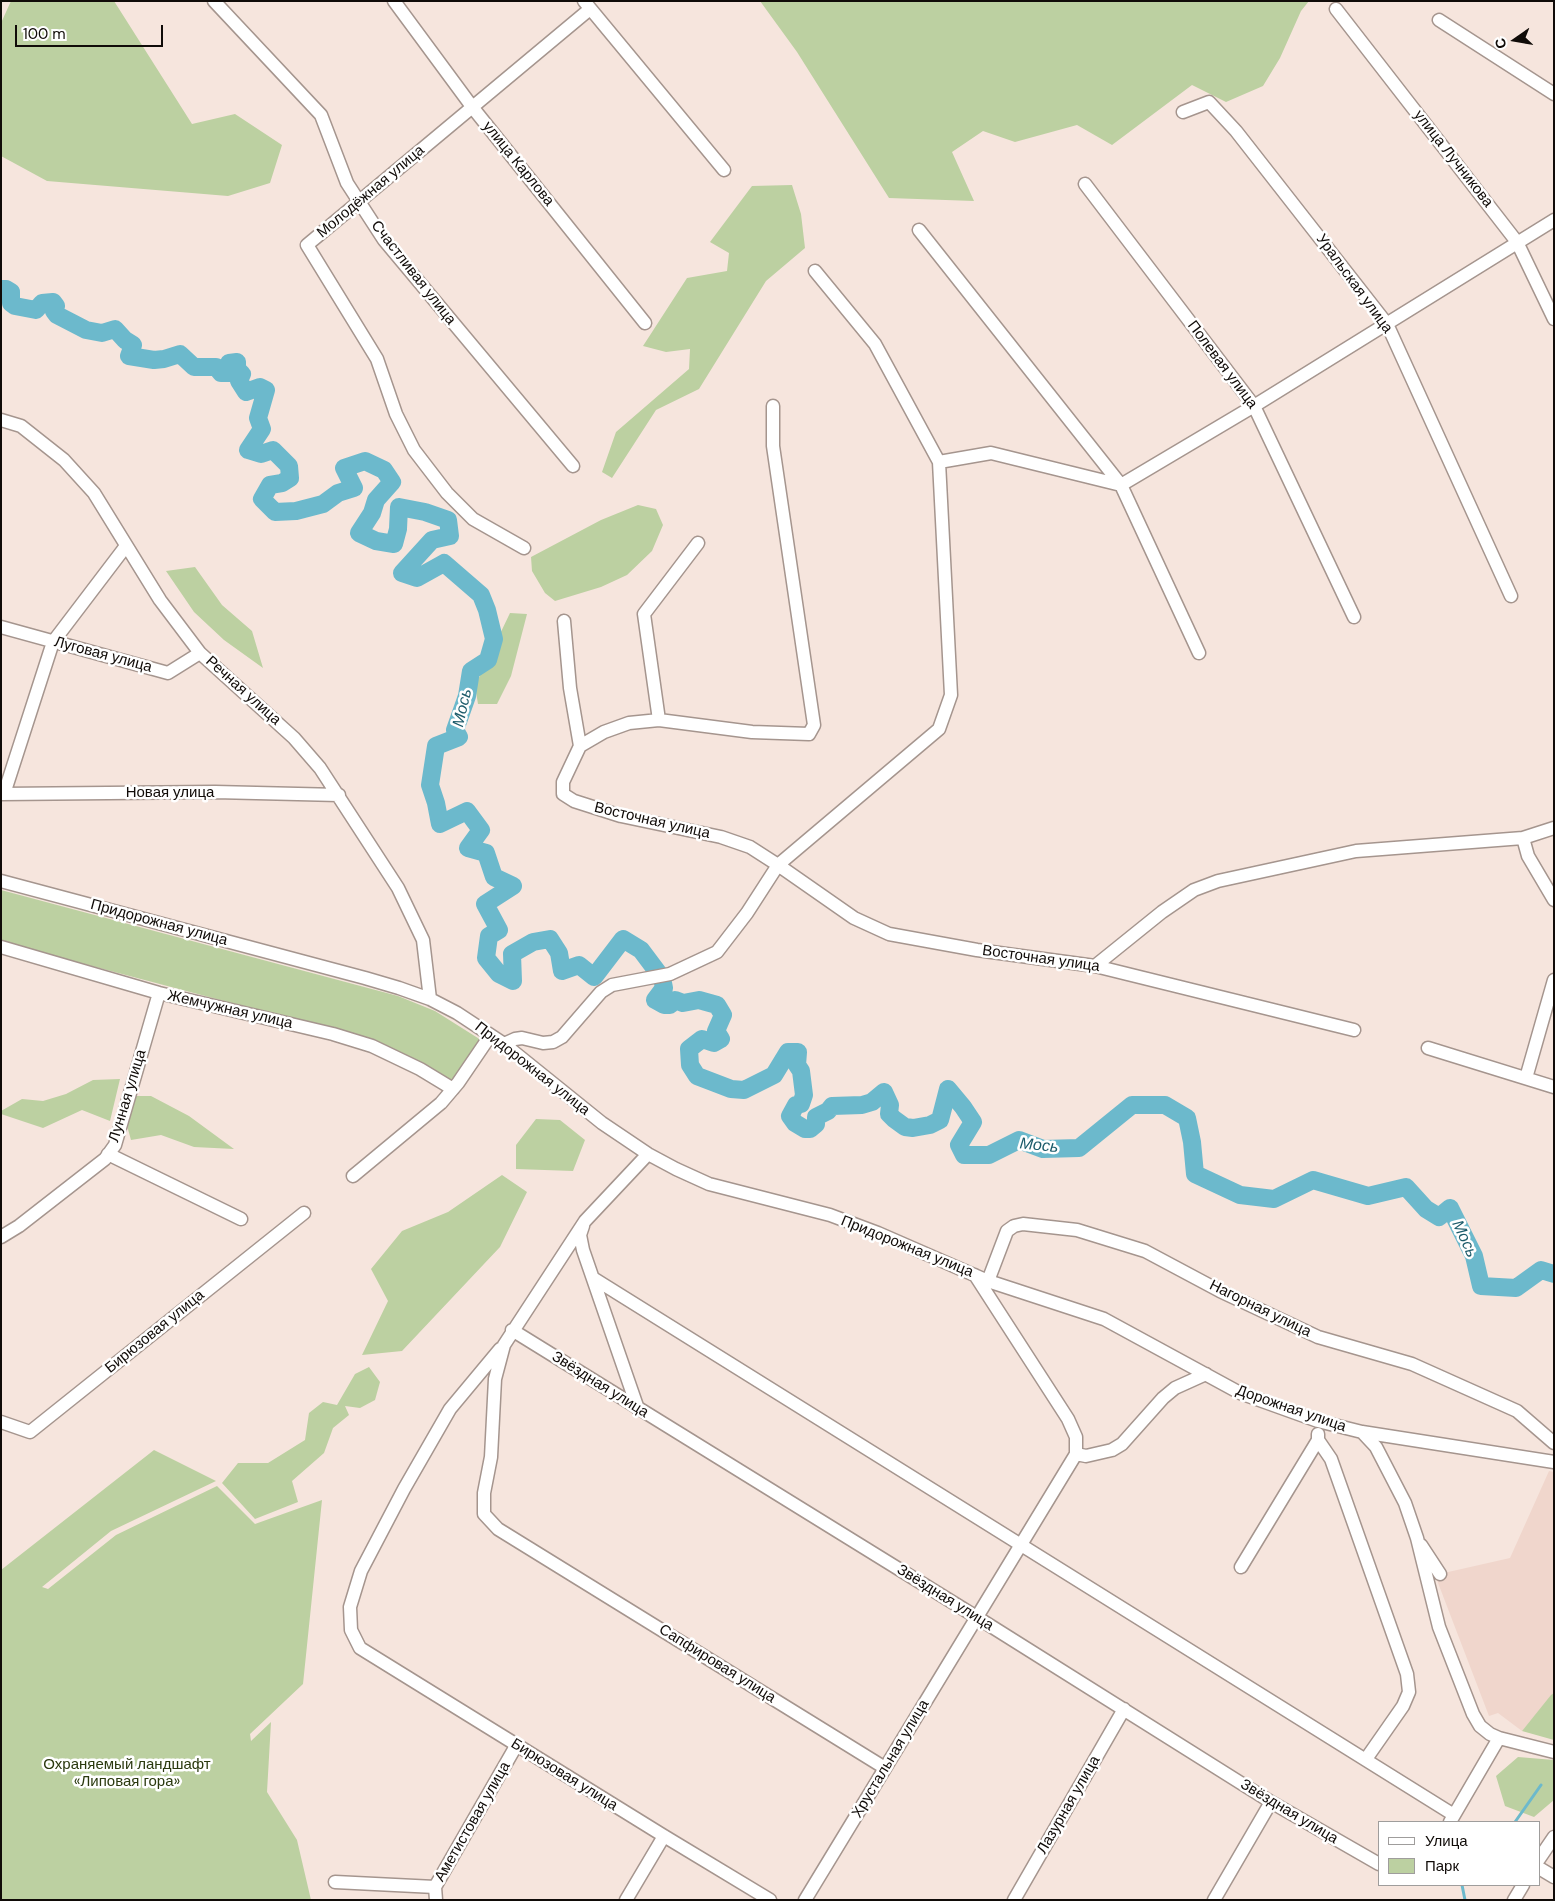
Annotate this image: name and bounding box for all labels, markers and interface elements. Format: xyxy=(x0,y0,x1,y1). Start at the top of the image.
scale bar xyxy=(18,15,165,47)
north arrow xyxy=(1490,15,1540,65)
text: 100 m xyxy=(23,24,66,44)
text: С xyxy=(1490,36,1510,50)
street label: улица Лучникова xyxy=(1409,107,1497,211)
street label: улица Карлова xyxy=(478,118,558,210)
street label: Молодёжная улица xyxy=(314,142,428,242)
street label: Счастливая улица xyxy=(367,217,459,329)
street label: Уральская улица xyxy=(1312,231,1396,337)
street label: Полевая улица xyxy=(1183,318,1261,412)
street label: Луговая улица xyxy=(52,633,154,677)
street label: Речная улица xyxy=(202,653,284,729)
water label: Мось xyxy=(449,687,477,729)
street label: Новая улица xyxy=(126,784,214,802)
street label: Восточная улица xyxy=(592,799,712,843)
street label: Придорожная улица xyxy=(89,896,229,950)
street label: Восточная улица xyxy=(981,942,1101,976)
street label: Жемчужная улица xyxy=(166,987,294,1033)
street label: Придорожная улица xyxy=(471,1018,593,1120)
street label: Лунная улица xyxy=(105,1048,151,1144)
water label: Мось xyxy=(1019,1134,1059,1158)
street label: Придорожная улица xyxy=(838,1212,976,1282)
water label: Мось xyxy=(1447,1217,1481,1261)
street label: Нагорная улица xyxy=(1206,1277,1314,1341)
street label: Бирюзовая улица xyxy=(102,1287,208,1377)
street label: Звёздная улица xyxy=(548,1348,652,1422)
street label: Дорожная улица xyxy=(1234,1382,1348,1436)
street label: Звёздная улица xyxy=(893,1561,997,1635)
street label: Сапфировая улица xyxy=(655,1621,779,1707)
street label: Хрустальная улица xyxy=(849,1697,933,1821)
street label: Бирюзовая улица xyxy=(507,1735,621,1815)
street label: Лазурная улица xyxy=(1034,1753,1104,1857)
park label: Охраняемый ландшафт «Липовая гора» xyxy=(43,1756,211,1791)
street label: Аметистовая улица xyxy=(431,1759,515,1885)
street label: Звёздная улица xyxy=(1237,1776,1341,1848)
legend xyxy=(1378,1821,1540,1886)
text: Улица xyxy=(1425,1831,1468,1851)
text: Парк xyxy=(1425,1856,1459,1876)

